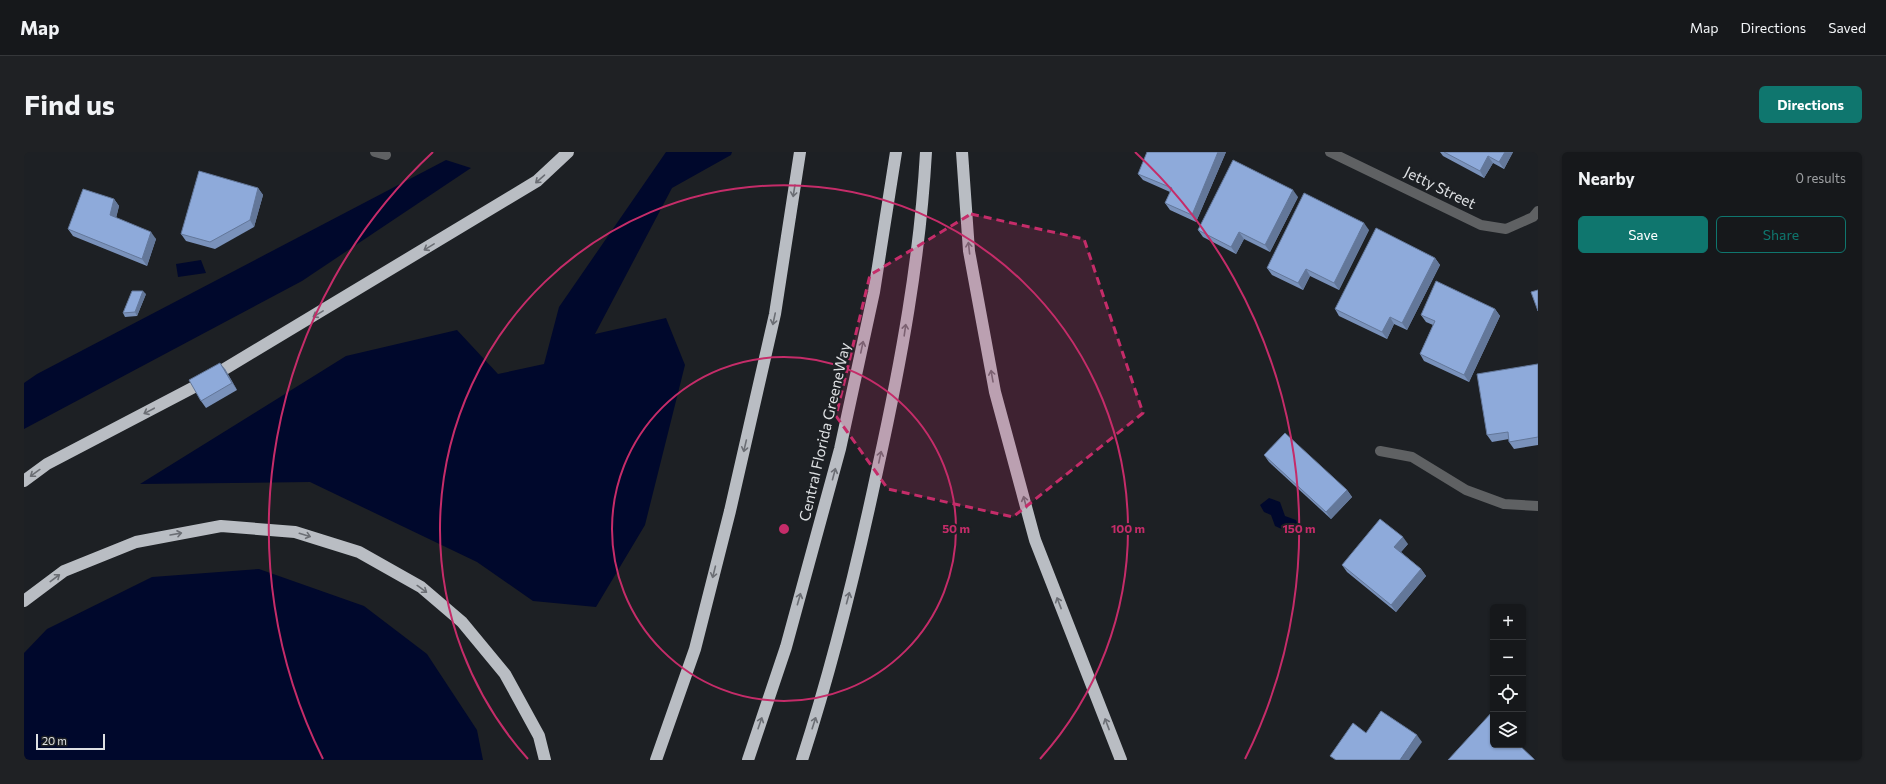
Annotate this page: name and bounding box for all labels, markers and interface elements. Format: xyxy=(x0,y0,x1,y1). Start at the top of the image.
text: Map xyxy=(20,16,59,39)
text: Map xyxy=(1690,19,1719,36)
text: Directions xyxy=(1741,19,1806,36)
text: Saved xyxy=(1828,19,1866,36)
button: Directions xyxy=(1759,86,1862,123)
text: Find us xyxy=(24,87,115,121)
street label: Jetty Street xyxy=(1402,162,1479,212)
text: Nearby xyxy=(1578,168,1635,189)
text: 0 results xyxy=(1795,170,1846,186)
one-way arrow xyxy=(534,174,545,183)
one-way arrow xyxy=(790,184,798,197)
button: Save xyxy=(1578,216,1708,253)
button: Share xyxy=(1716,216,1846,253)
one-way arrow xyxy=(966,242,973,255)
one-way arrow xyxy=(423,243,435,251)
one-way arrow xyxy=(312,310,324,318)
one-way arrow xyxy=(769,312,777,325)
one-way arrow xyxy=(901,324,909,337)
street label: Central Florida GreeneWay xyxy=(795,340,853,523)
one-way arrow xyxy=(858,341,866,354)
one-way arrow xyxy=(988,370,996,383)
one-way arrow xyxy=(144,408,156,415)
one-way arrow xyxy=(740,439,748,452)
one-way arrow xyxy=(877,451,885,464)
one-way arrow xyxy=(830,468,838,481)
one-way arrow xyxy=(30,469,41,477)
one-way arrow xyxy=(1021,496,1028,509)
text: 50 m xyxy=(942,521,970,535)
text: 100 m xyxy=(1111,521,1145,535)
text: 150 m xyxy=(1282,521,1316,535)
centre of rings xyxy=(777,522,791,536)
one-way arrow xyxy=(169,530,182,538)
one-way arrow xyxy=(299,531,311,539)
one-way arrow xyxy=(710,565,718,578)
one-way arrow xyxy=(49,573,60,582)
one-way arrow xyxy=(416,585,427,593)
one-way arrow xyxy=(845,591,852,604)
one-way arrow xyxy=(796,593,804,606)
one-way arrow xyxy=(1055,597,1063,609)
map controls xyxy=(1490,604,1526,748)
button: + xyxy=(1490,604,1526,640)
button: − xyxy=(1490,640,1526,676)
button: locate xyxy=(1490,676,1526,712)
button: layers xyxy=(1490,712,1526,748)
one-way arrow xyxy=(757,717,764,730)
one-way arrow xyxy=(811,717,818,730)
one-way arrow xyxy=(1102,718,1110,730)
scale bar xyxy=(36,732,105,751)
text: 20 m xyxy=(42,734,67,747)

